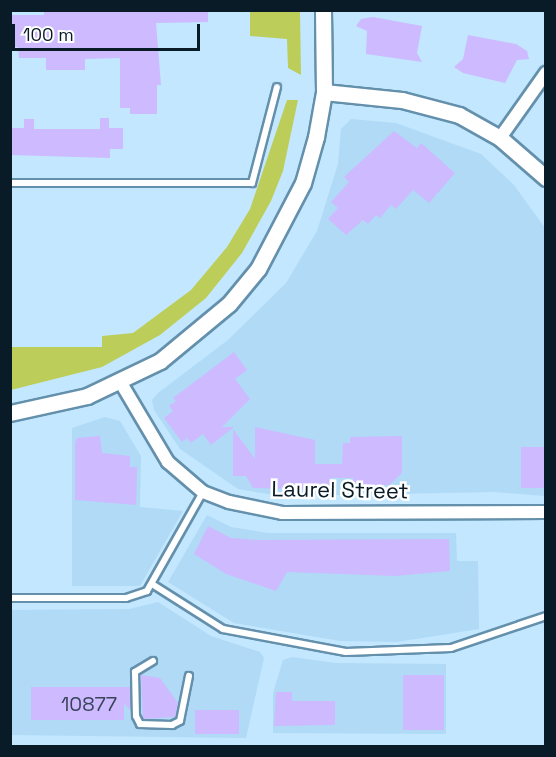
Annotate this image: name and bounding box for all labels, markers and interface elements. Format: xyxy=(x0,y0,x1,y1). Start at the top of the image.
scale bar xyxy=(15,12,202,50)
text: 100 m xyxy=(23,23,74,46)
street label: Laurel Street xyxy=(271,476,409,504)
house number: 10877 xyxy=(61,692,117,716)

